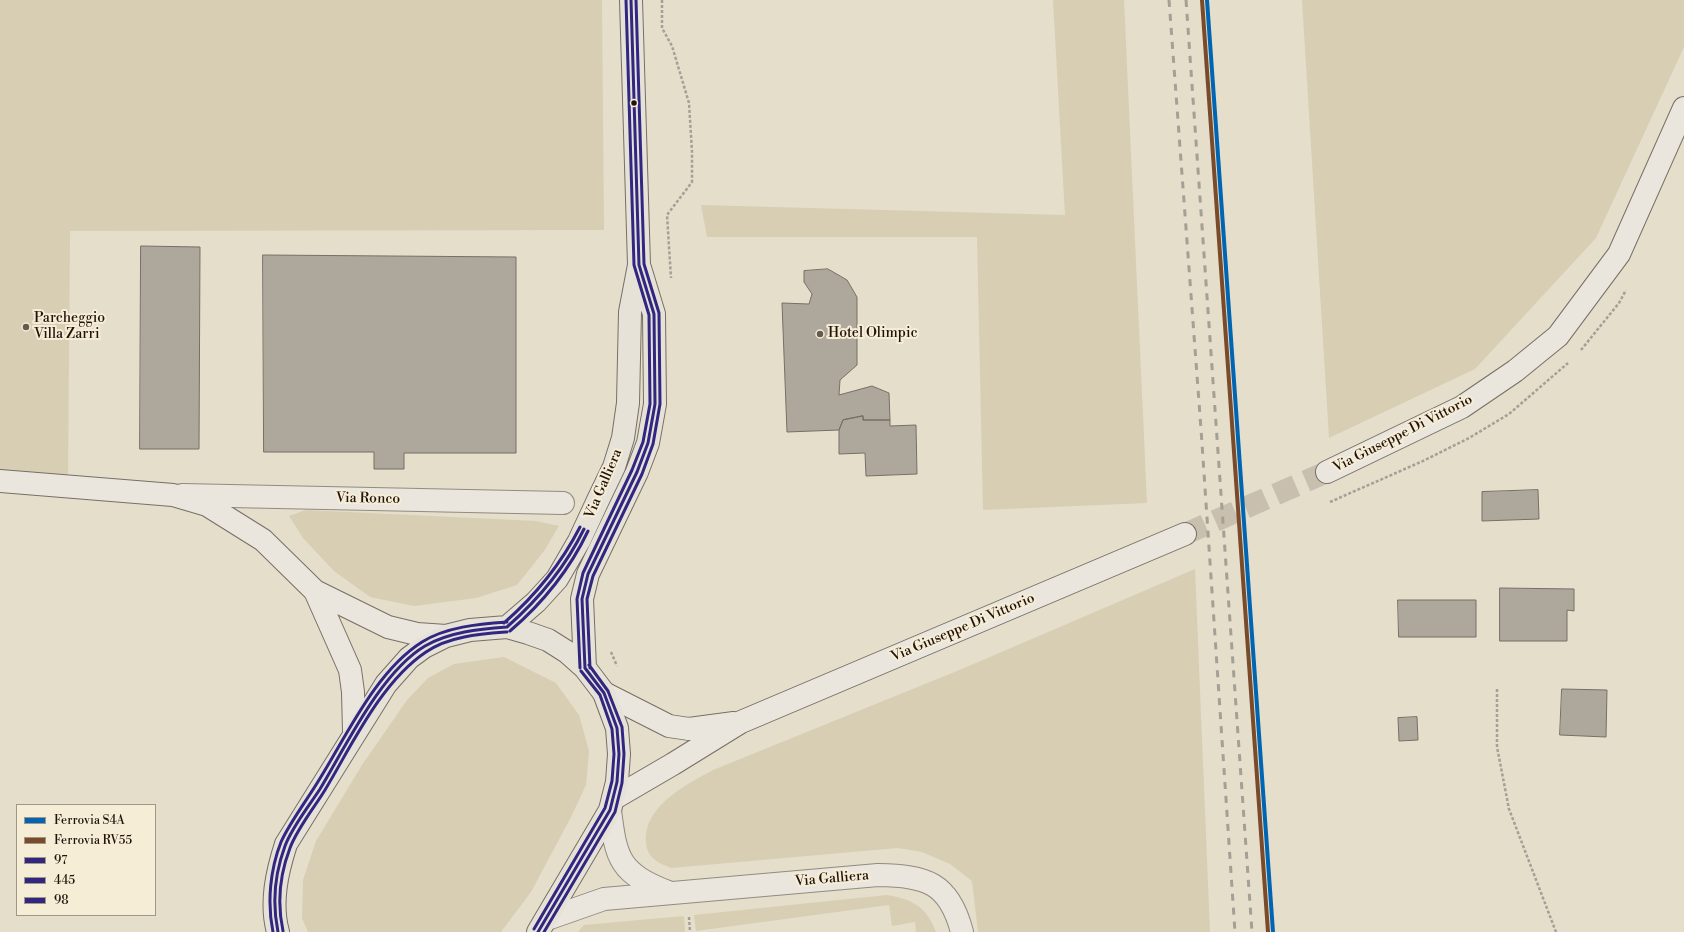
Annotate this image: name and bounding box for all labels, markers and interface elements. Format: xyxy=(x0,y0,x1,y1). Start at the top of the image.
unlabelled marker xyxy=(629,98,639,108)
place label: Parcheggio Villa Zarri xyxy=(34,311,105,344)
marker: Parcheggio Villa Zarri xyxy=(21,322,31,332)
place label: Hotel Olimpic xyxy=(828,326,918,342)
marker: Hotel Olimpic xyxy=(815,329,825,339)
street label: Via Giuseppe Di Vittorio xyxy=(1330,391,1476,477)
street label: Via Galliera xyxy=(582,447,626,521)
street label: Via Ronco xyxy=(336,490,400,508)
street label: Via Giuseppe Di Vittorio xyxy=(889,590,1037,666)
legend xyxy=(16,804,156,916)
text: Ferrovia S4A xyxy=(54,813,125,828)
text: Ferrovia RV55 xyxy=(54,833,132,848)
text: 97 xyxy=(54,853,67,868)
street label: Via Galliera xyxy=(794,867,870,891)
text: 445 xyxy=(54,873,75,888)
text: 98 xyxy=(54,893,69,908)

